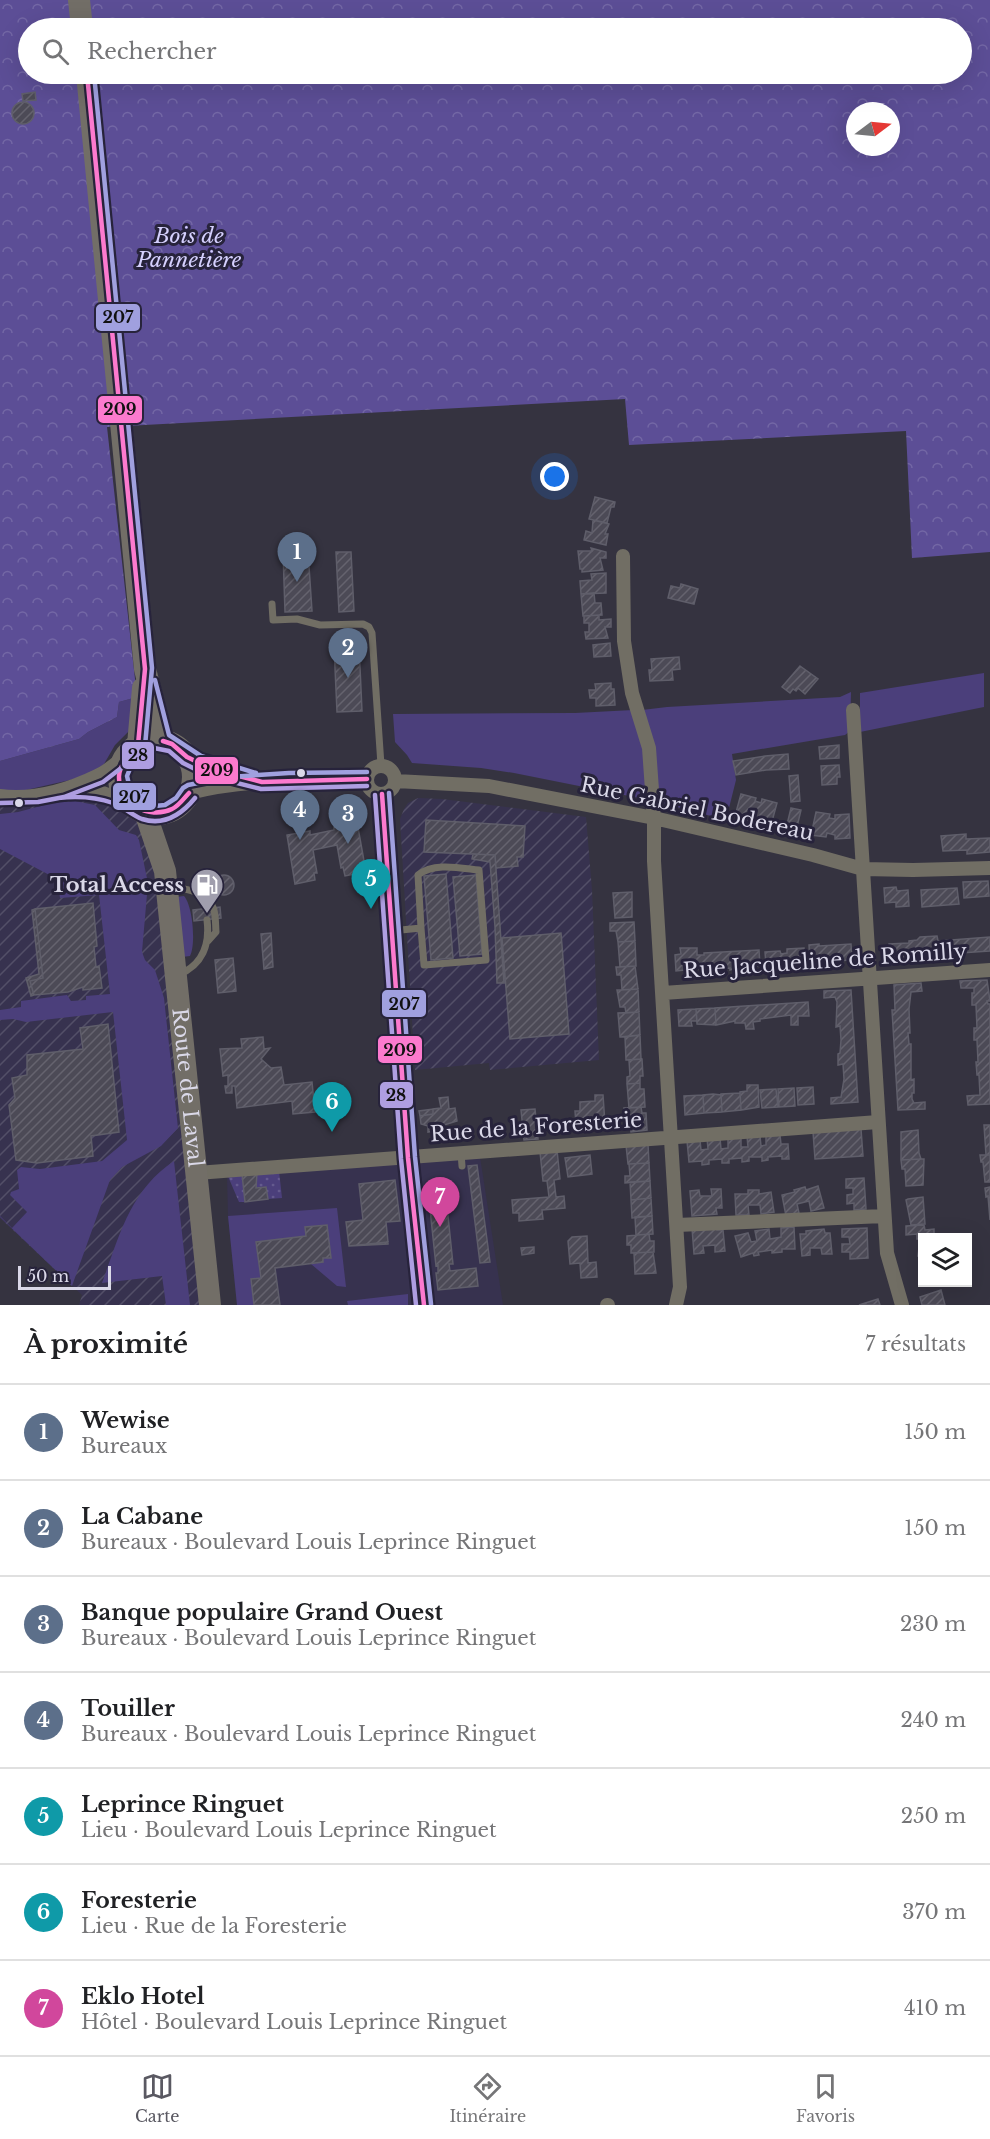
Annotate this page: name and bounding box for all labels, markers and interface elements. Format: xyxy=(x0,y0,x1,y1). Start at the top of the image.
search box xyxy=(18,18,972,84)
icon: search xyxy=(39,35,72,68)
text: Rechercher xyxy=(87,38,217,65)
north arrow xyxy=(846,102,900,156)
park label: Bois de Pannetière xyxy=(136,223,242,273)
line badge: 207 xyxy=(95,303,141,332)
text: 207 xyxy=(103,307,134,327)
line badge: 209 xyxy=(97,395,143,424)
text: 209 xyxy=(103,399,137,419)
your location xyxy=(540,462,569,491)
pin: 1 xyxy=(278,532,316,582)
pin: 2 xyxy=(328,628,368,678)
line badge: 28 xyxy=(121,741,155,770)
text: 28 xyxy=(128,745,148,765)
line badge: 209 xyxy=(194,756,239,785)
text: 209 xyxy=(200,760,234,780)
unlabelled marker xyxy=(295,767,307,779)
street label: Rue Gabriel Bodereau xyxy=(578,772,816,846)
line badge: 207 xyxy=(112,782,157,811)
text: 207 xyxy=(119,787,150,807)
pin: 4 xyxy=(280,790,320,840)
pin: 3 xyxy=(328,794,368,844)
unlabelled marker xyxy=(13,797,25,809)
pin: 5 xyxy=(352,860,391,909)
fuel station icon: Total Access xyxy=(189,867,225,914)
place label: Total Access xyxy=(50,872,184,898)
street label: Rue Jacqueline de Romilly xyxy=(682,938,968,984)
line badge: 207 xyxy=(381,989,427,1018)
text: 207 xyxy=(389,994,420,1014)
street label: Route de Laval xyxy=(166,1007,209,1169)
line badge: 209 xyxy=(377,1035,423,1064)
text: 209 xyxy=(383,1040,417,1060)
line badge: 28 xyxy=(379,1081,414,1109)
pin: 6 xyxy=(312,1082,352,1132)
text: 28 xyxy=(386,1085,406,1105)
street label: Rue de la Foresterie xyxy=(429,1107,643,1147)
pin: 7 xyxy=(420,1178,460,1227)
map controls xyxy=(918,1233,972,1287)
button: layers xyxy=(918,1233,972,1287)
scale bar xyxy=(18,1263,111,1290)
text: 50 m xyxy=(27,1266,69,1286)
text: À proximité xyxy=(24,1328,188,1360)
text: 7 résultats xyxy=(865,1332,966,1356)
text: Wewise xyxy=(81,1407,170,1434)
text: 1 xyxy=(39,1420,48,1444)
text: 150 m xyxy=(904,1420,966,1444)
text: Bureaux xyxy=(81,1434,167,1458)
text: La Cabane xyxy=(81,1503,203,1530)
text: 2 xyxy=(37,1516,50,1540)
text: 150 m xyxy=(904,1516,966,1540)
text: Bureaux · Boulevard Louis Leprince Ringuet xyxy=(81,1530,536,1554)
text: Banque populaire Grand Ouest xyxy=(81,1599,443,1626)
text: 3 xyxy=(37,1612,50,1636)
text: 230 m xyxy=(900,1612,966,1636)
text: Bureaux · Boulevard Louis Leprince Ringuet xyxy=(81,1626,536,1650)
text: Touiller xyxy=(81,1695,175,1722)
text: 4 xyxy=(37,1708,50,1732)
text: 240 m xyxy=(901,1708,966,1732)
text: Bureaux · Boulevard Louis Leprince Ringuet xyxy=(81,1722,536,1746)
text: Leprince Ringuet xyxy=(81,1791,284,1818)
text: 5 xyxy=(38,1804,49,1828)
text: 250 m xyxy=(901,1804,966,1828)
text: Lieu · Boulevard Louis Leprince Ringuet xyxy=(81,1818,497,1842)
text: Foresterie xyxy=(81,1887,197,1914)
text: 6 xyxy=(37,1900,50,1924)
text: 370 m xyxy=(902,1900,966,1924)
text: Lieu · Rue de la Foresterie xyxy=(81,1914,347,1938)
text: Eklo Hotel xyxy=(81,1983,205,2010)
text: 7 xyxy=(38,1996,49,2020)
text: 410 m xyxy=(904,1996,966,2020)
text: Hôtel · Boulevard Louis Leprince Ringuet xyxy=(81,2010,507,2034)
tab: Carte xyxy=(135,2070,180,2126)
tab: Itinéraire xyxy=(449,2070,526,2126)
tab: Favoris xyxy=(796,2070,855,2126)

